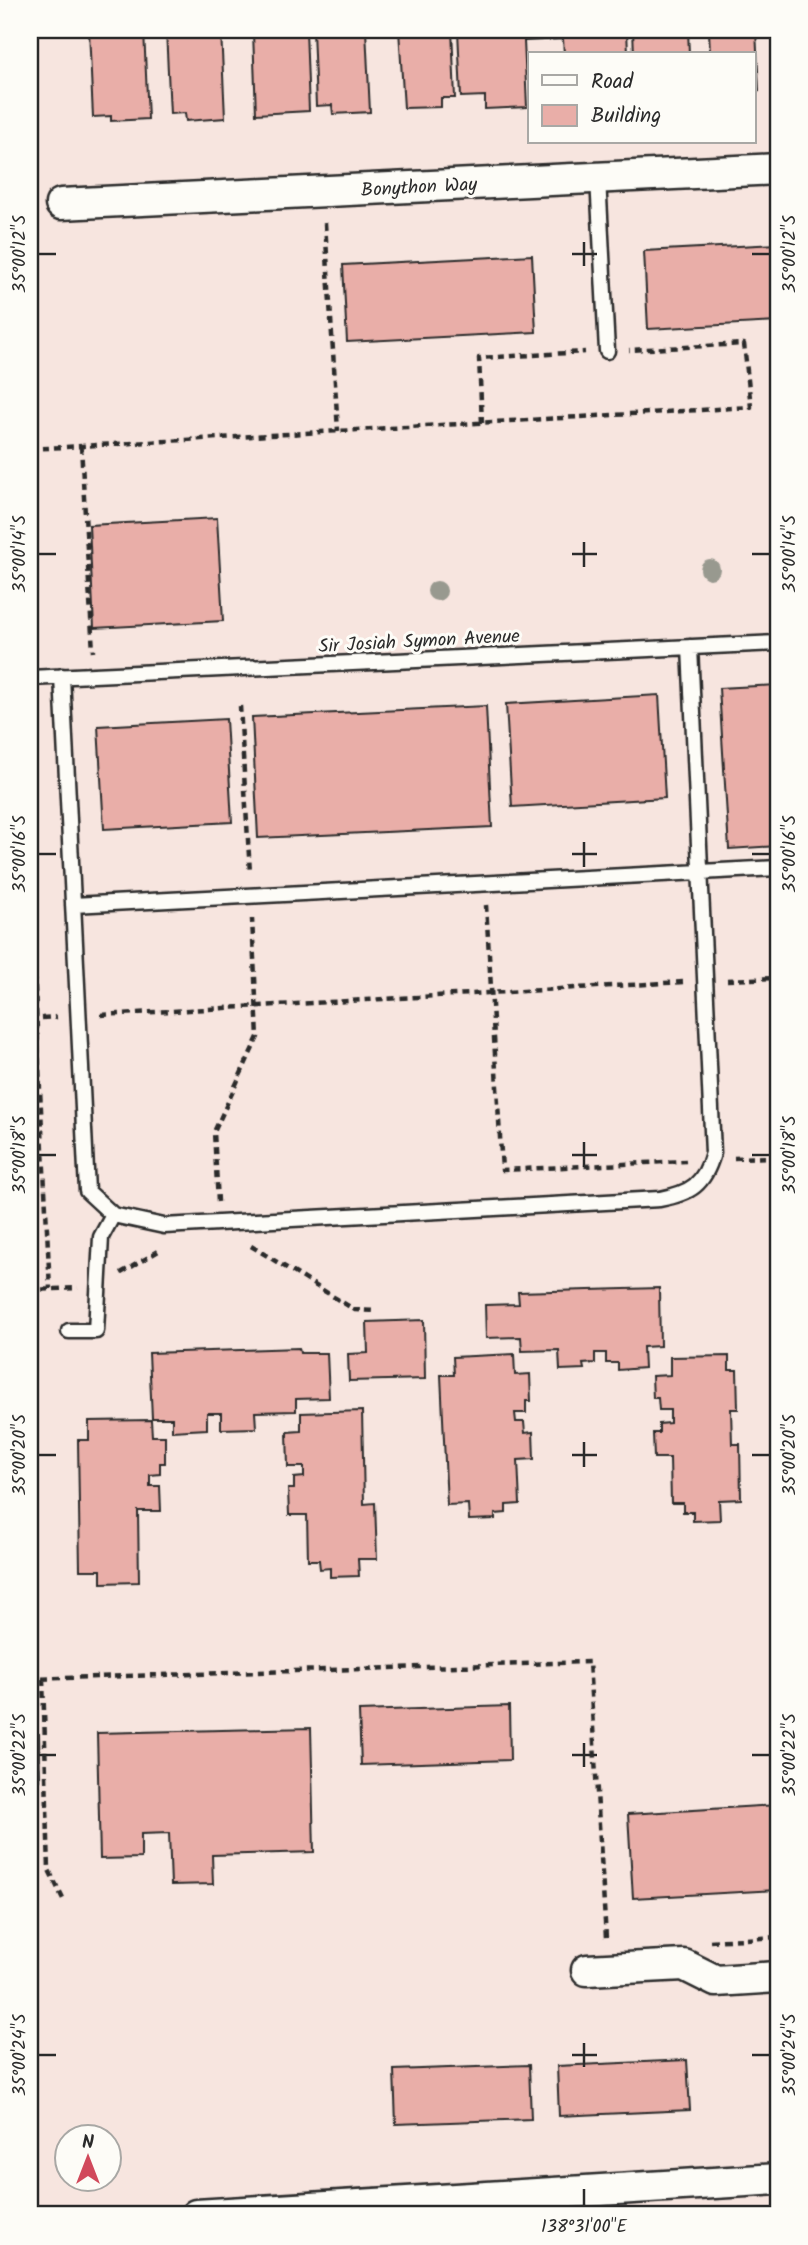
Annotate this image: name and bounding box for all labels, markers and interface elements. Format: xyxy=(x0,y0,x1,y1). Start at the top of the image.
legend xyxy=(528,52,756,144)
text: Road xyxy=(591,66,634,99)
text: Building xyxy=(591,100,661,133)
street label: Bonython Way xyxy=(360,170,479,206)
text: 35°00'12"S xyxy=(6,214,35,293)
text: 35°00'12"S xyxy=(776,214,805,293)
text: 35°00'14"S xyxy=(6,515,35,593)
text: 35°00'14"S xyxy=(776,515,805,593)
street label: Sir Josiah Symon Avenue xyxy=(318,622,521,662)
text: 35°00'16"S xyxy=(6,815,35,893)
text: 35°00'16"S xyxy=(776,815,805,893)
text: 35°00'18"S xyxy=(6,1115,35,1194)
text: 35°00'18"S xyxy=(776,1115,805,1194)
text: 35°00'20"S xyxy=(6,1414,35,1496)
text: 35°00'20"S xyxy=(776,1414,805,1496)
text: 35°00'22"S xyxy=(6,1713,35,1797)
text: 35°00'22"S xyxy=(776,1713,805,1797)
text: 35°00'24"S xyxy=(6,2013,35,2096)
text: 35°00'24"S xyxy=(776,2013,805,2096)
north arrow xyxy=(52,2122,122,2192)
text: N xyxy=(82,2128,94,2158)
text: 138°31'00"E xyxy=(541,2213,627,2242)

